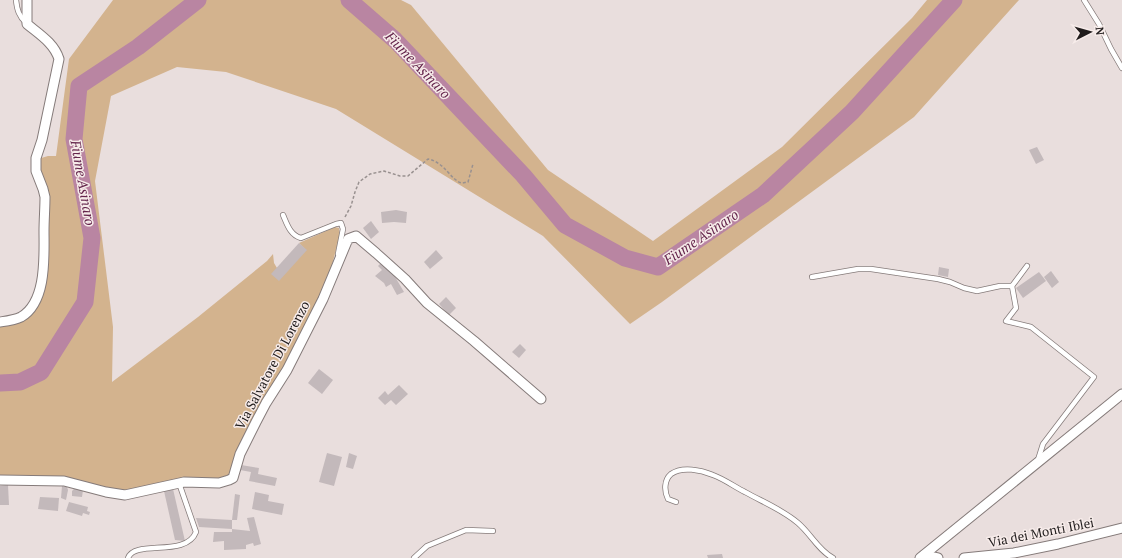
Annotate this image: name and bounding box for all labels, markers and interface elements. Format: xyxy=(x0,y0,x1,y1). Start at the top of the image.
north arrow xyxy=(1070,12,1110,52)
water label: Fiume Asinaro xyxy=(381,26,455,102)
text: N xyxy=(1093,26,1107,36)
water label: Fiume Asinaro xyxy=(66,138,100,227)
water label: Fiume Asinaro xyxy=(659,205,742,269)
street label: Via Salvatore Di Lorenzo xyxy=(230,298,314,432)
street label: Via dei Monti Iblei xyxy=(987,513,1096,551)

